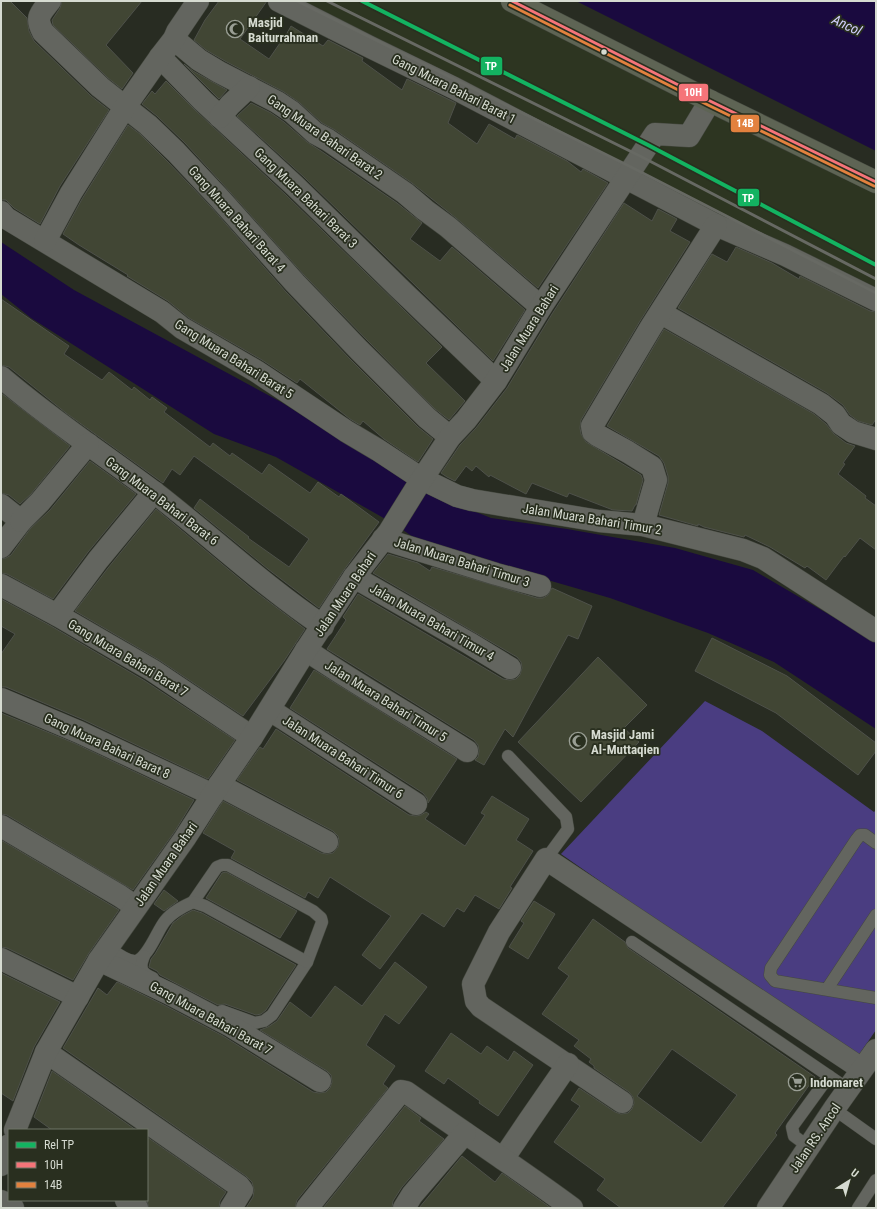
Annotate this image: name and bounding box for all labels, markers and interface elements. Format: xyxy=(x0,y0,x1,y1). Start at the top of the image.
water label: Ancol xyxy=(829,11,865,39)
place label: Masjid Baiturrahman xyxy=(248,15,318,45)
mosque icon: Masjid Baiturrahman xyxy=(225,19,245,39)
unlabelled marker xyxy=(599,47,609,57)
street label: Gang Muara Bahari Barat 1 xyxy=(390,51,518,127)
line badge: TP xyxy=(480,56,503,76)
text: TP xyxy=(485,60,497,73)
line badge: 10H xyxy=(678,83,709,102)
text: 10H xyxy=(684,86,702,99)
street label: Gang Muara Bahari Barat 2 xyxy=(265,92,385,182)
line badge: 14B xyxy=(730,114,760,133)
text: 14B xyxy=(736,117,754,130)
street label: Gang Muara Bahari Barat 3 xyxy=(251,145,361,251)
street label: Gang Muara Bahari Barat 4 xyxy=(186,163,289,275)
line badge: TP xyxy=(737,188,760,207)
text: TP xyxy=(742,192,754,205)
street label: Jalan Muara Bahari xyxy=(496,282,562,374)
street label: Gang Muara Bahari Barat 5 xyxy=(172,316,296,402)
street label: Gang Muara Bahari Barat 6 xyxy=(103,454,221,548)
street label: Jalan Muara Bahari Timur 2 xyxy=(521,501,663,537)
street label: Jalan Muara Bahari Timur 3 xyxy=(392,534,532,590)
street label: Jalan Muara Bahari xyxy=(311,549,379,639)
street label: Jalan Muara Bahari Timur 4 xyxy=(367,580,497,664)
street label: Gang Muara Bahari Barat 7 xyxy=(65,616,191,700)
street label: Jalan Muara Bahari Timur 5 xyxy=(322,657,450,745)
street label: Gang Muara Bahari Barat 8 xyxy=(42,710,172,782)
street label: Jalan Muara Bahari Timur 6 xyxy=(280,712,406,802)
place label: Masjid Jami Al-Muttaqien xyxy=(591,727,659,757)
mosque icon: Masjid Jami Al-Muttaqien xyxy=(568,731,588,751)
street label: Jalan Muara Bahari xyxy=(131,819,201,909)
street label: Gang Muara Bahari Barat 7 xyxy=(147,978,275,1058)
supermarket icon: Indomaret xyxy=(787,1072,807,1092)
place label: Indomaret xyxy=(810,1075,863,1090)
street label: Jalan RS. Ancol xyxy=(786,1100,844,1176)
legend xyxy=(8,1129,148,1201)
text: Rel TP xyxy=(44,1138,75,1152)
text: 10H xyxy=(44,1158,63,1172)
north arrow xyxy=(829,1161,869,1201)
text: U xyxy=(848,1166,861,1180)
text: 14B xyxy=(44,1178,62,1192)

